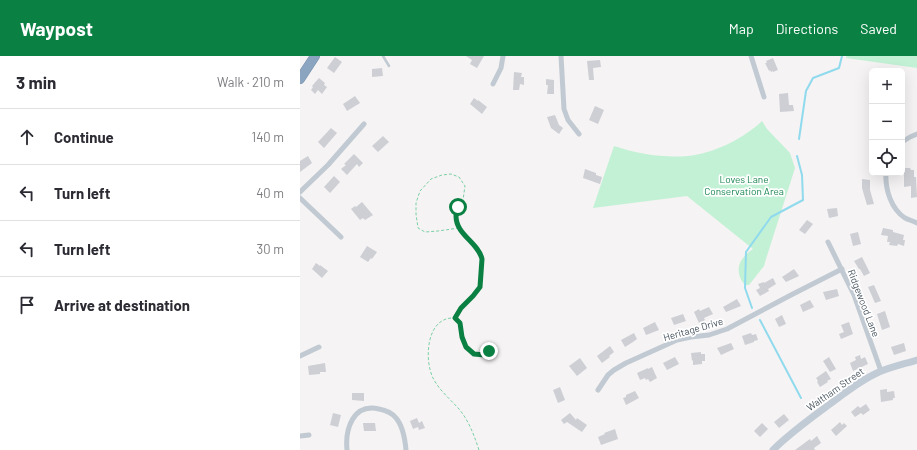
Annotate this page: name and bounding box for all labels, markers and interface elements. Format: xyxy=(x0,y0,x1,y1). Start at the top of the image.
text: Waypost xyxy=(20,17,93,40)
text: Map xyxy=(729,20,754,37)
text: Directions xyxy=(776,20,838,37)
text: Saved xyxy=(860,20,897,37)
map controls xyxy=(869,68,905,176)
button: + xyxy=(869,68,905,104)
text: 3 min xyxy=(16,72,56,92)
text: Walk · 210 m xyxy=(217,74,284,90)
button: − xyxy=(869,104,905,140)
icon: ahead xyxy=(16,126,38,148)
text: Continue xyxy=(54,128,114,146)
text: 140 m xyxy=(252,129,284,145)
button: locate xyxy=(869,140,905,176)
park label: Loves Lane Conservation Area xyxy=(704,173,784,197)
icon: left xyxy=(16,182,38,204)
text: Turn left xyxy=(54,184,110,202)
text: 40 m xyxy=(256,185,284,201)
route start xyxy=(449,198,467,216)
icon: left xyxy=(16,238,38,260)
text: Turn left xyxy=(54,240,110,258)
text: 30 m xyxy=(257,241,284,257)
street label: Ridgewood Lane xyxy=(846,267,882,339)
icon: arrive xyxy=(16,294,38,316)
text: Arrive at destination xyxy=(54,296,190,314)
street label: Heritage Drive xyxy=(662,315,724,343)
route end xyxy=(480,342,498,360)
street label: Waltham Street xyxy=(804,365,866,413)

